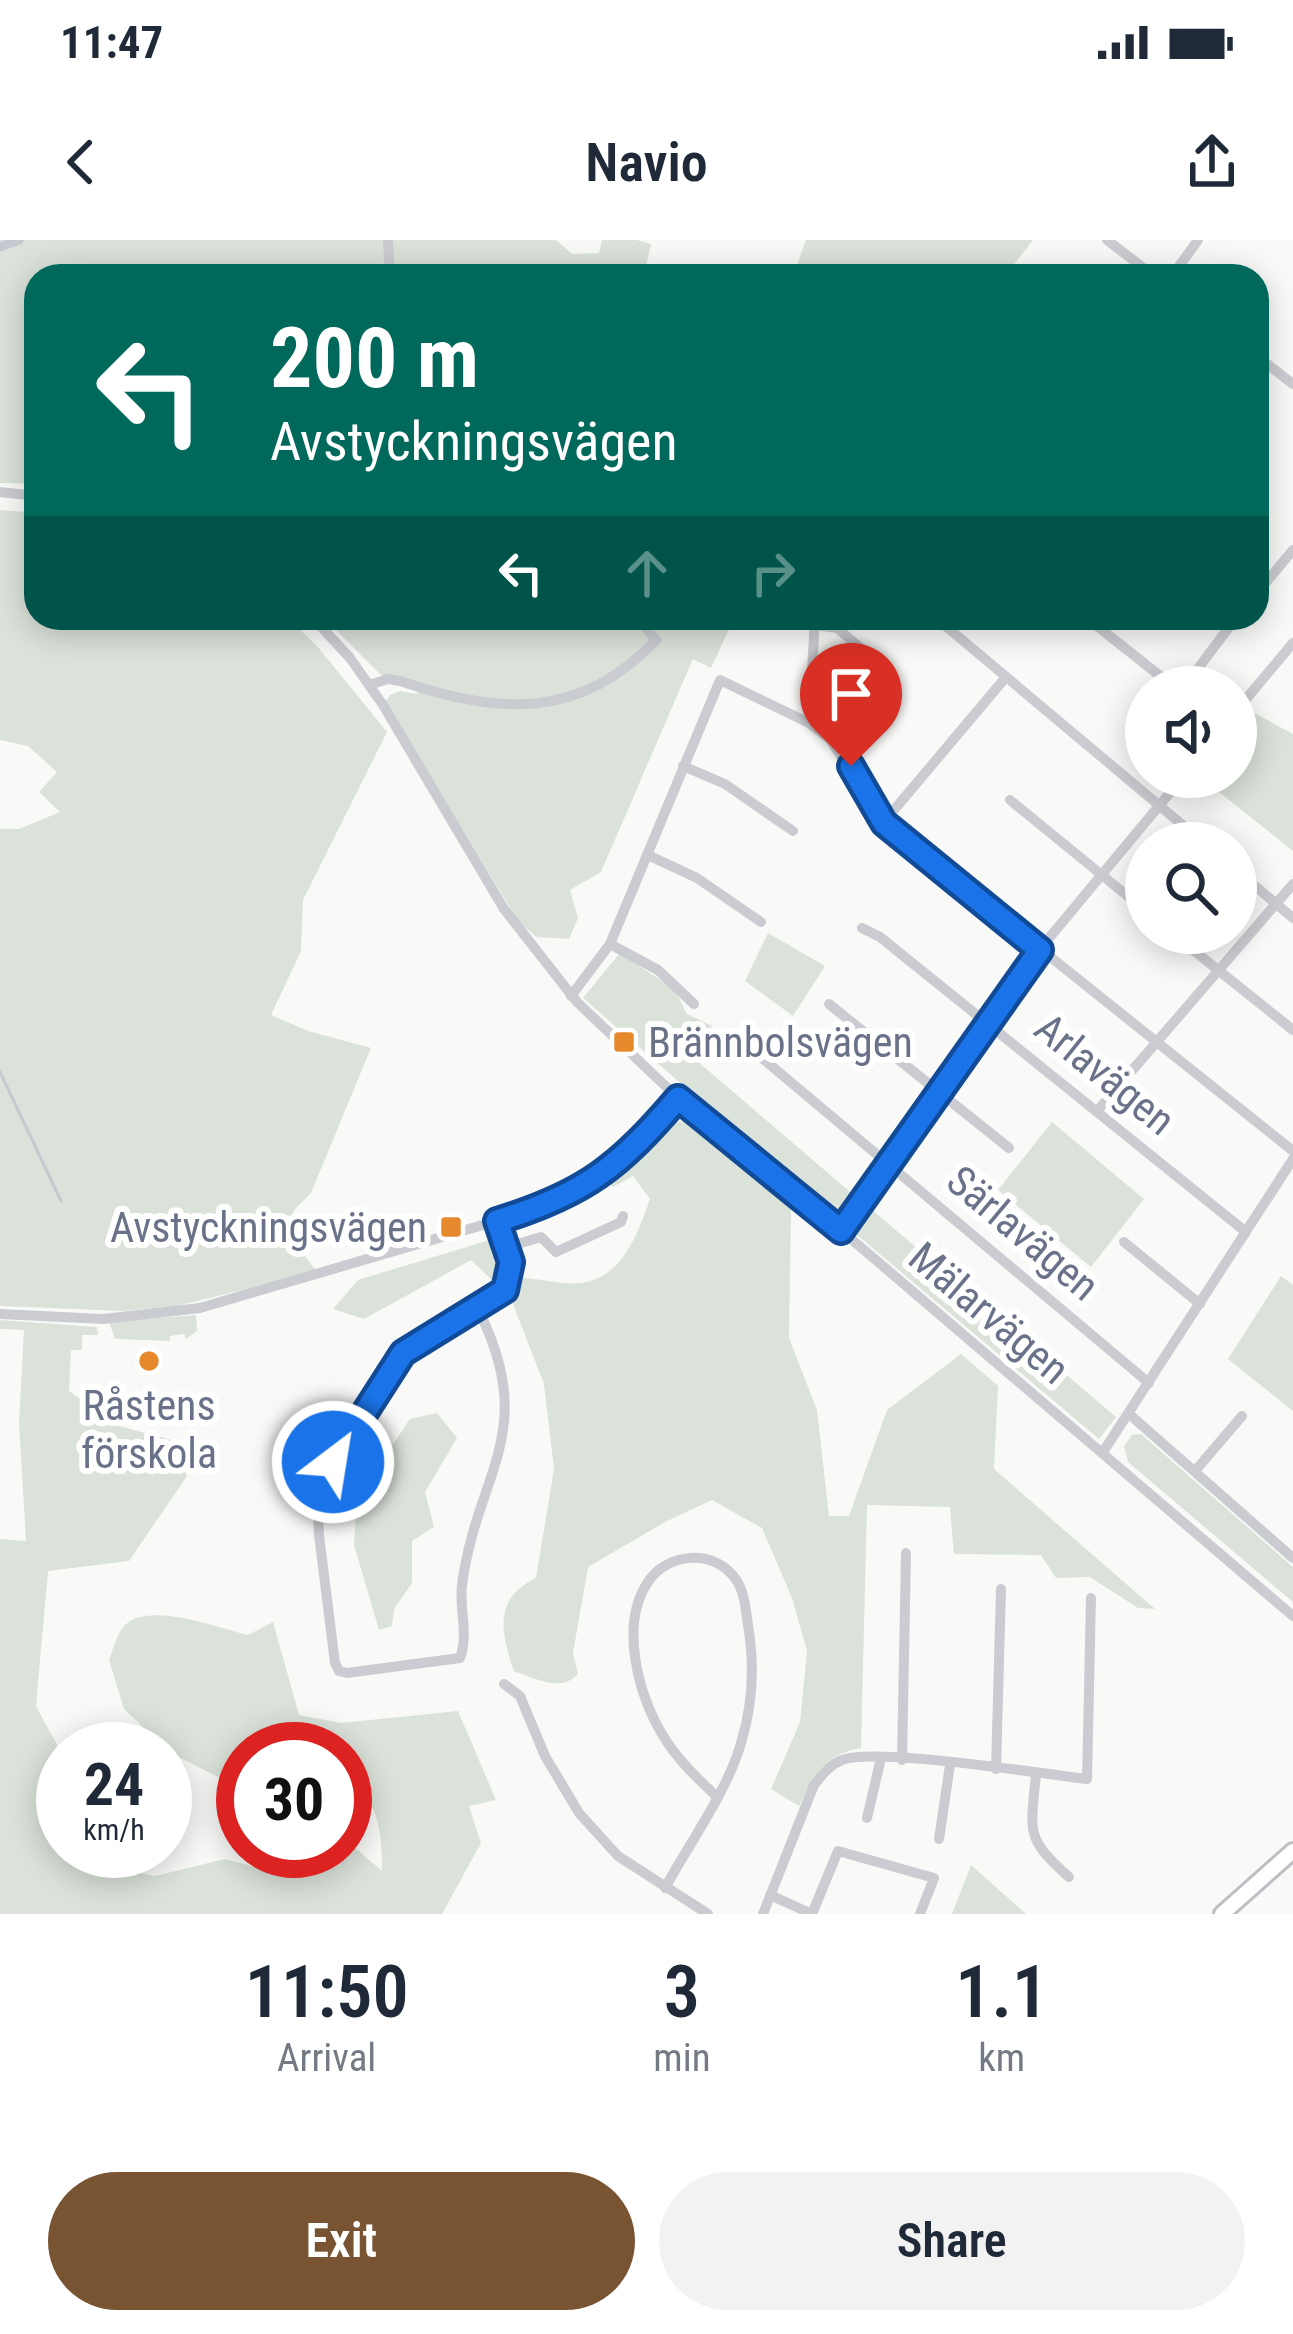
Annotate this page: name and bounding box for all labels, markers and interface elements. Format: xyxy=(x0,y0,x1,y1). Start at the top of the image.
text: 11:47 xyxy=(60,16,163,69)
icon: back xyxy=(48,129,114,195)
icon: share xyxy=(1179,129,1245,195)
text: Navio xyxy=(585,131,708,194)
text: 200 m xyxy=(270,309,479,408)
icon: left xyxy=(72,312,228,468)
text: Avstyckningsvägen xyxy=(270,410,678,473)
icon: left xyxy=(488,540,554,606)
icon: ahead xyxy=(614,540,680,606)
icon: right xyxy=(740,540,806,606)
pin xyxy=(800,643,902,766)
icon: arrive xyxy=(818,661,884,727)
map controls xyxy=(1125,666,1257,954)
button: sound xyxy=(1125,666,1257,798)
button: search xyxy=(1125,822,1257,954)
street label: Arlavägen xyxy=(1025,1003,1185,1145)
place label: Brännbolsvägen xyxy=(648,1018,913,1067)
marker: Brännbolsvägen xyxy=(611,1029,637,1055)
street label: Särlavägen xyxy=(937,1156,1109,1310)
place label: Avstyckningsvägen xyxy=(110,1203,427,1252)
marker: Avstyckningsvägen xyxy=(438,1214,464,1240)
street label: Mälarvägen xyxy=(899,1232,1079,1394)
marker: Råstens förskola xyxy=(136,1348,162,1374)
place label: Råstens förskola xyxy=(81,1381,217,1478)
position arrow xyxy=(270,1399,396,1525)
speed limit sign: 30 xyxy=(216,1722,372,1878)
text: 24 xyxy=(84,1749,144,1820)
text: km/h xyxy=(83,1812,145,1847)
text: 11:50 xyxy=(245,1950,409,2035)
text: 3 xyxy=(664,1950,700,2035)
text: 1.1 xyxy=(955,1950,1048,2035)
text: Arrival xyxy=(277,2035,376,2081)
text: min xyxy=(653,2035,711,2081)
text: km xyxy=(978,2035,1025,2081)
button: Exit xyxy=(48,2172,635,2310)
button: Share xyxy=(659,2172,1245,2310)

